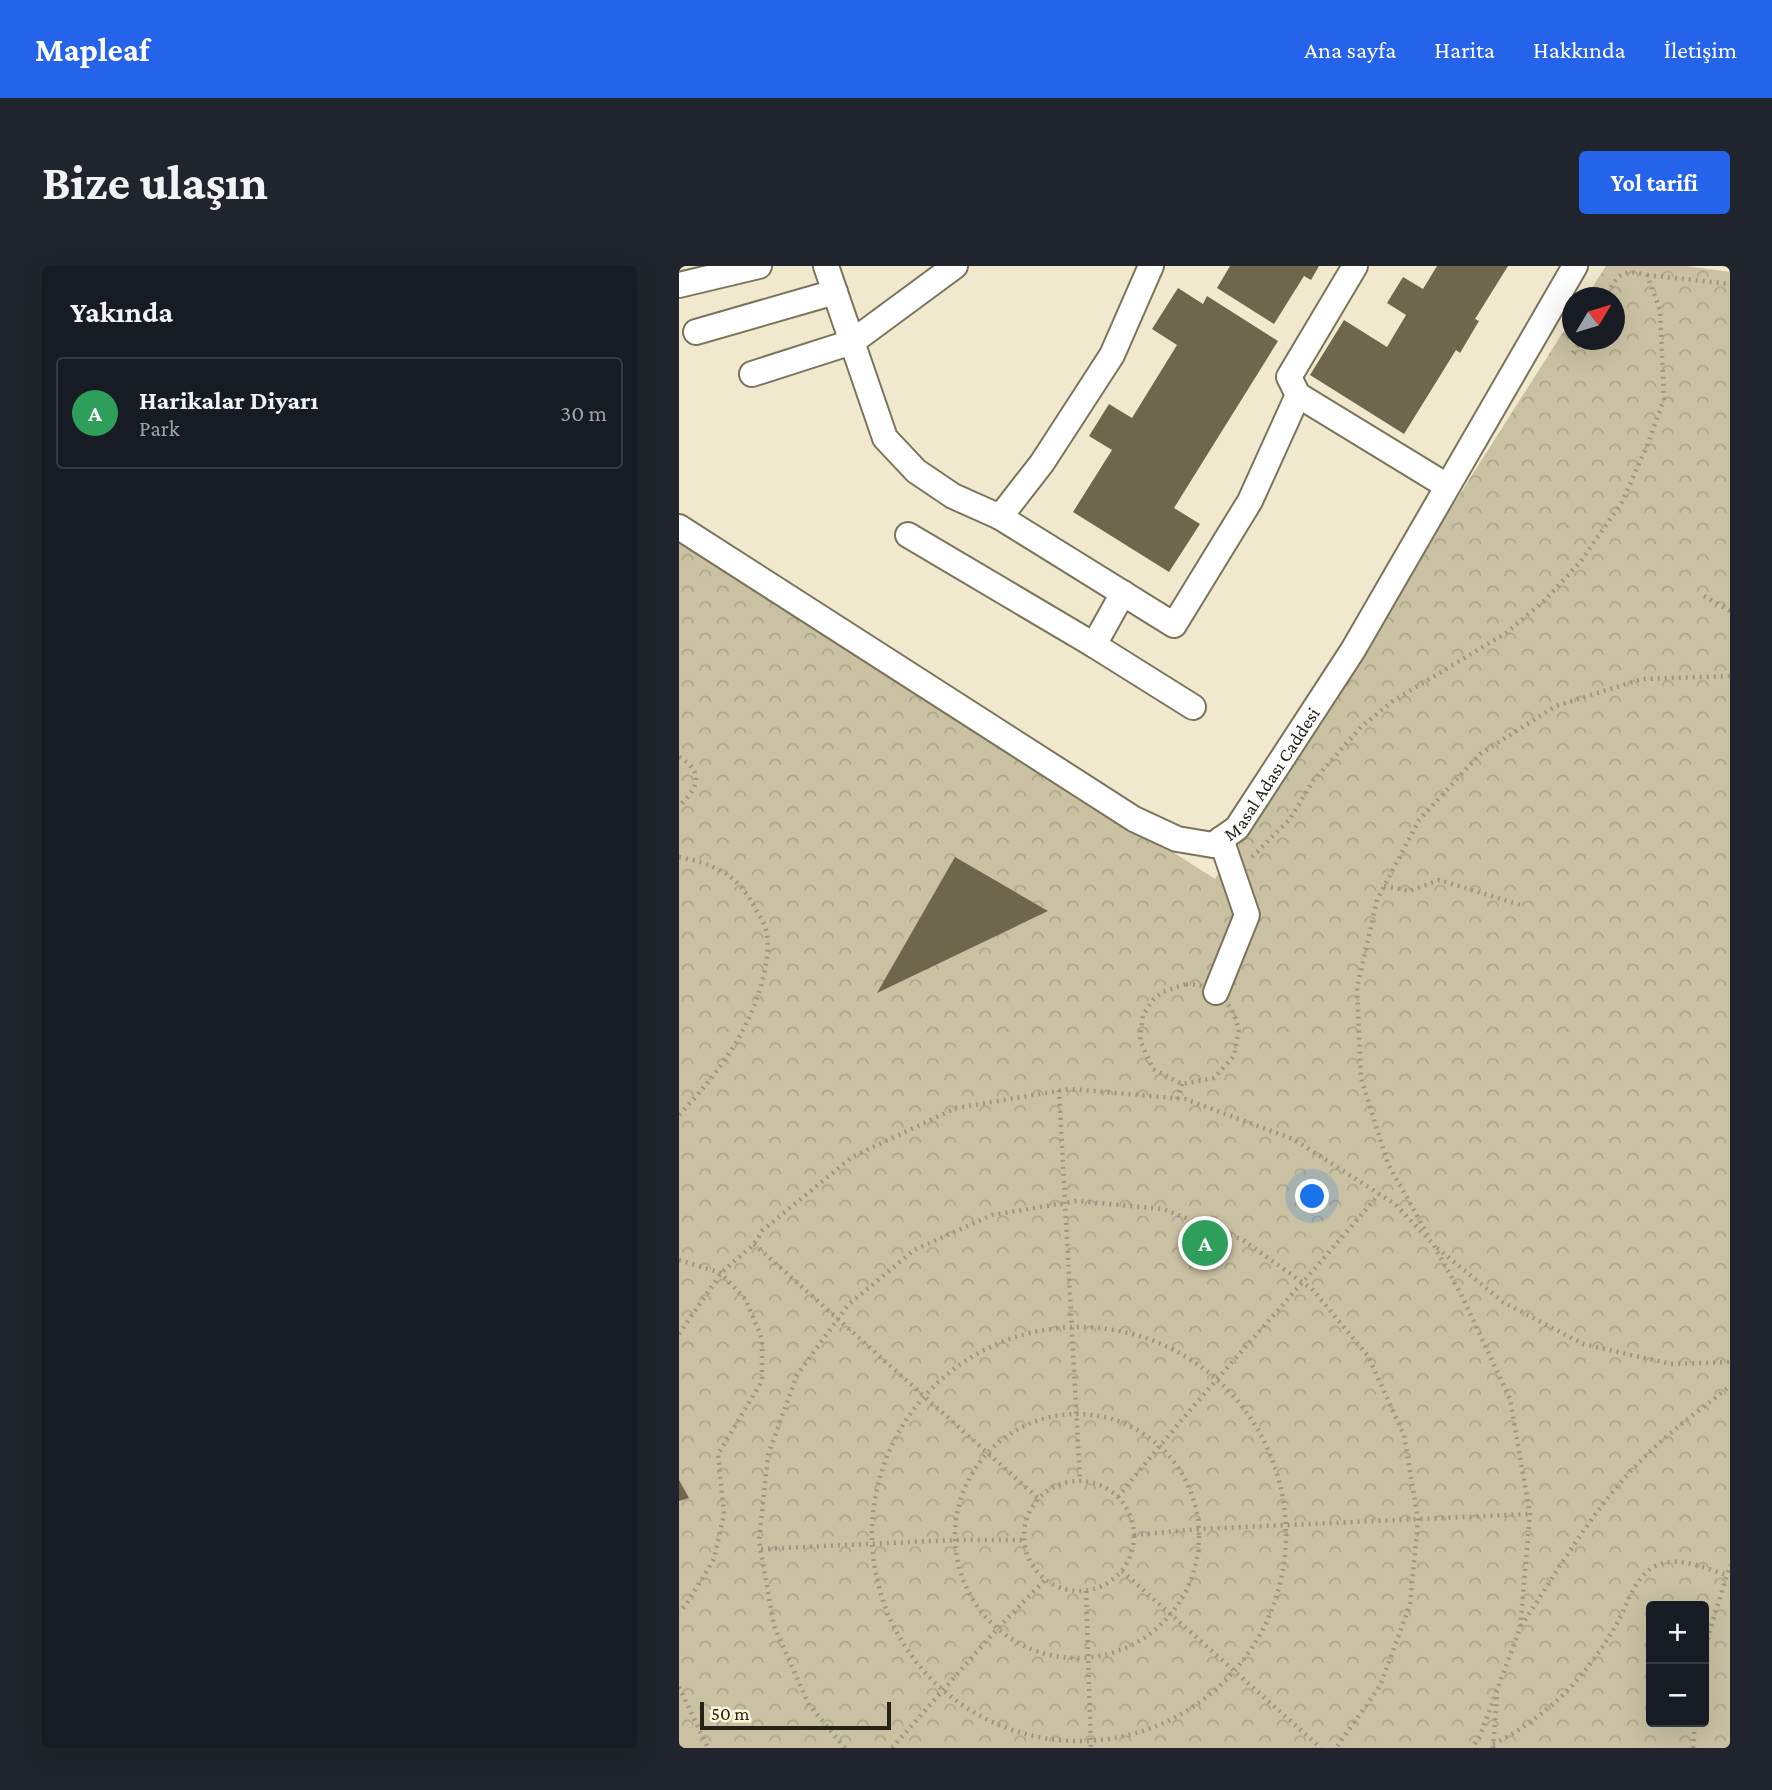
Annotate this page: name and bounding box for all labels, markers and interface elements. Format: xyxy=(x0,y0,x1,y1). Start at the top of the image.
text: Mapleaf xyxy=(35,31,150,68)
text: Ana sayfa xyxy=(1304,36,1396,63)
text: Harita xyxy=(1434,36,1495,63)
text: Hakkında xyxy=(1533,36,1626,63)
text: İletişim xyxy=(1664,36,1737,63)
button: Yol tarifi xyxy=(1579,151,1730,214)
text: Bize ulaşın xyxy=(42,155,268,210)
north arrow xyxy=(1562,287,1625,350)
text: Yakında xyxy=(70,295,173,328)
text: Harikalar Diyarı xyxy=(139,386,318,415)
text: A xyxy=(88,400,102,426)
text: 30 m xyxy=(560,400,607,426)
text: Park xyxy=(139,415,180,441)
street label: Masal Adası Caddesi xyxy=(1220,703,1323,845)
your location xyxy=(1295,1179,1329,1213)
pin: A xyxy=(1182,1217,1228,1269)
map controls xyxy=(1646,1601,1709,1727)
button: + xyxy=(1646,1601,1709,1664)
button: − xyxy=(1646,1664,1709,1727)
scale bar xyxy=(700,1699,891,1731)
text: 50 m xyxy=(711,1703,750,1724)

